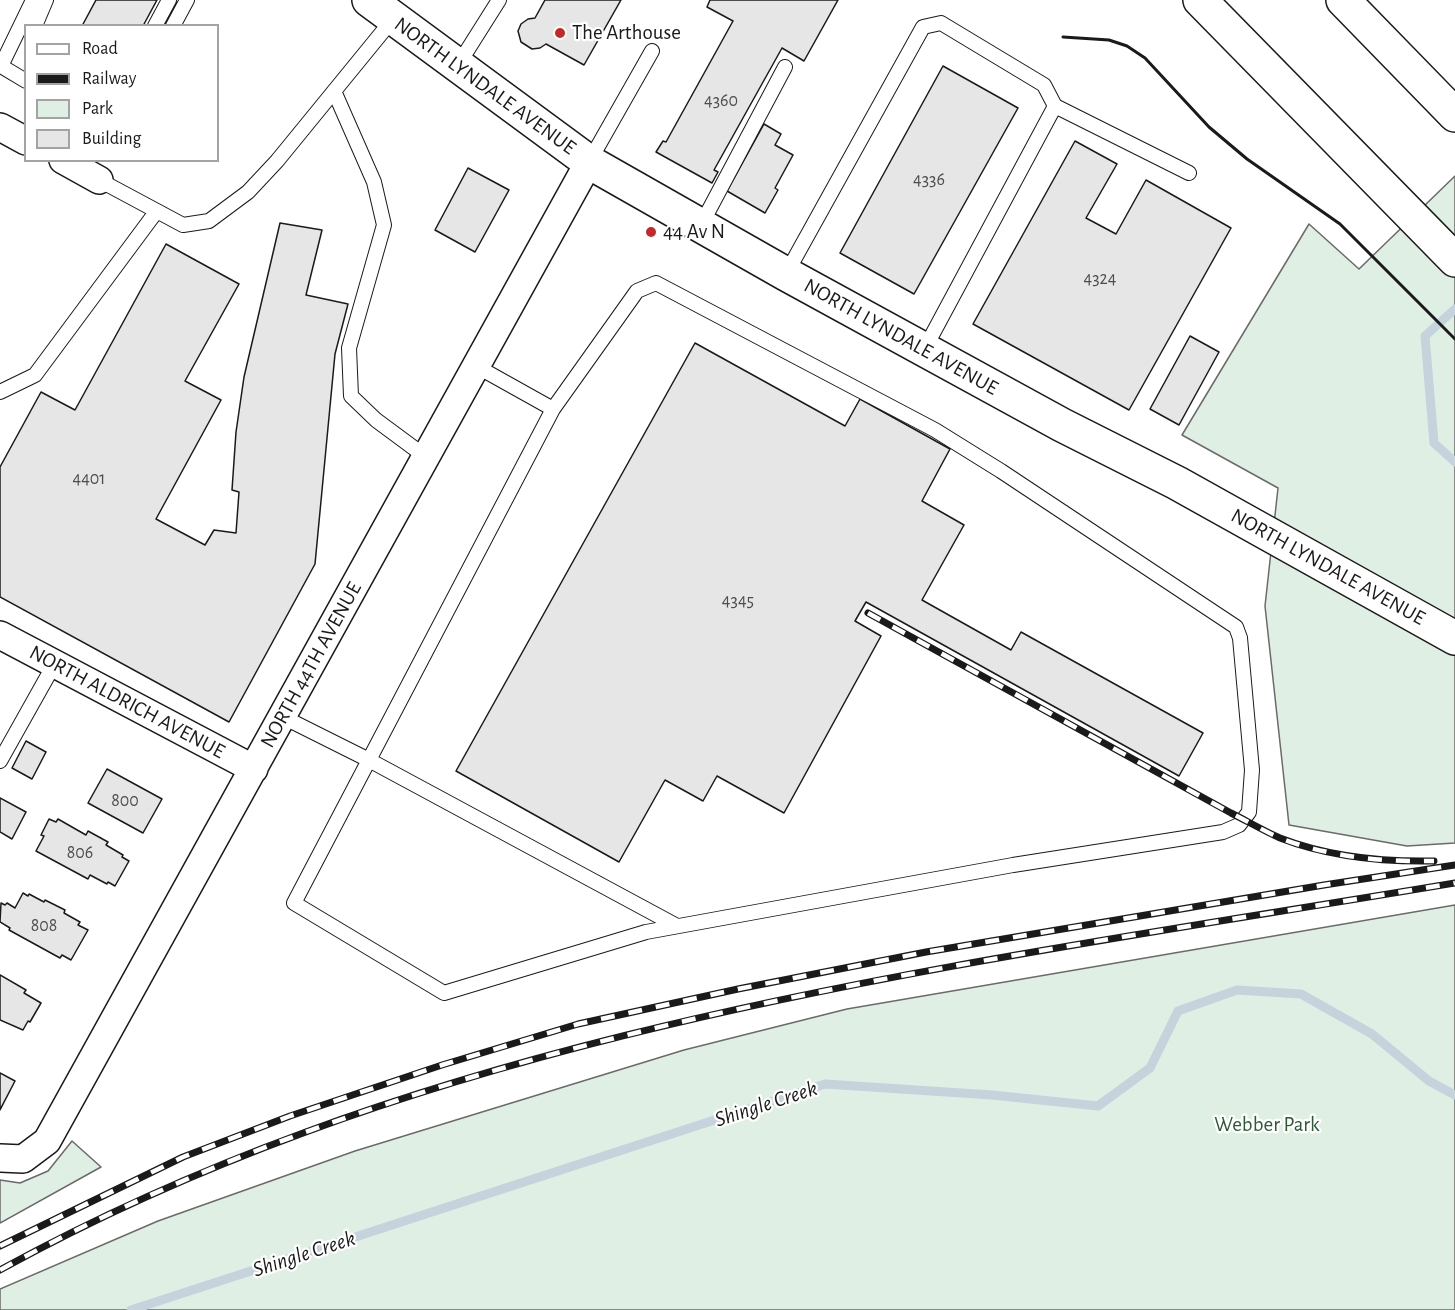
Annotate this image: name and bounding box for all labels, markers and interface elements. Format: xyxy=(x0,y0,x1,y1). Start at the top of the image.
street label: NORTH LYNDALE AVENUE xyxy=(389,12,581,160)
place label: The Arthouse xyxy=(572,20,681,46)
legend xyxy=(24,24,219,162)
marker: The Arthouse xyxy=(553,26,567,40)
text: Road xyxy=(82,40,118,58)
text: Railway xyxy=(82,70,136,88)
house number: 4360 xyxy=(704,90,738,112)
text: Park xyxy=(82,100,113,118)
text: Building xyxy=(82,130,141,148)
house number: 4336 xyxy=(913,169,945,191)
place label: 44 Av N xyxy=(663,219,725,245)
marker: 44 Av N xyxy=(644,225,658,239)
house number: 4324 xyxy=(1084,268,1116,290)
street label: NORTH LYNDALE AVENUE xyxy=(799,273,1003,401)
house number: 4401 xyxy=(72,468,106,490)
street label: NORTH LYNDALE AVENUE xyxy=(1226,503,1430,631)
street label: NORTH 44TH AVENUE xyxy=(255,578,367,752)
house number: 4345 xyxy=(722,590,754,612)
street label: NORTH ALDRICH AVENUE xyxy=(25,640,229,764)
house number: 800 xyxy=(111,790,139,812)
house number: 806 xyxy=(67,842,93,864)
house number: 808 xyxy=(31,915,57,937)
water label: Shingle Creek xyxy=(711,1075,821,1133)
park label: Webber Park xyxy=(1214,1112,1320,1138)
water label: Shingle Creek xyxy=(249,1225,359,1283)

